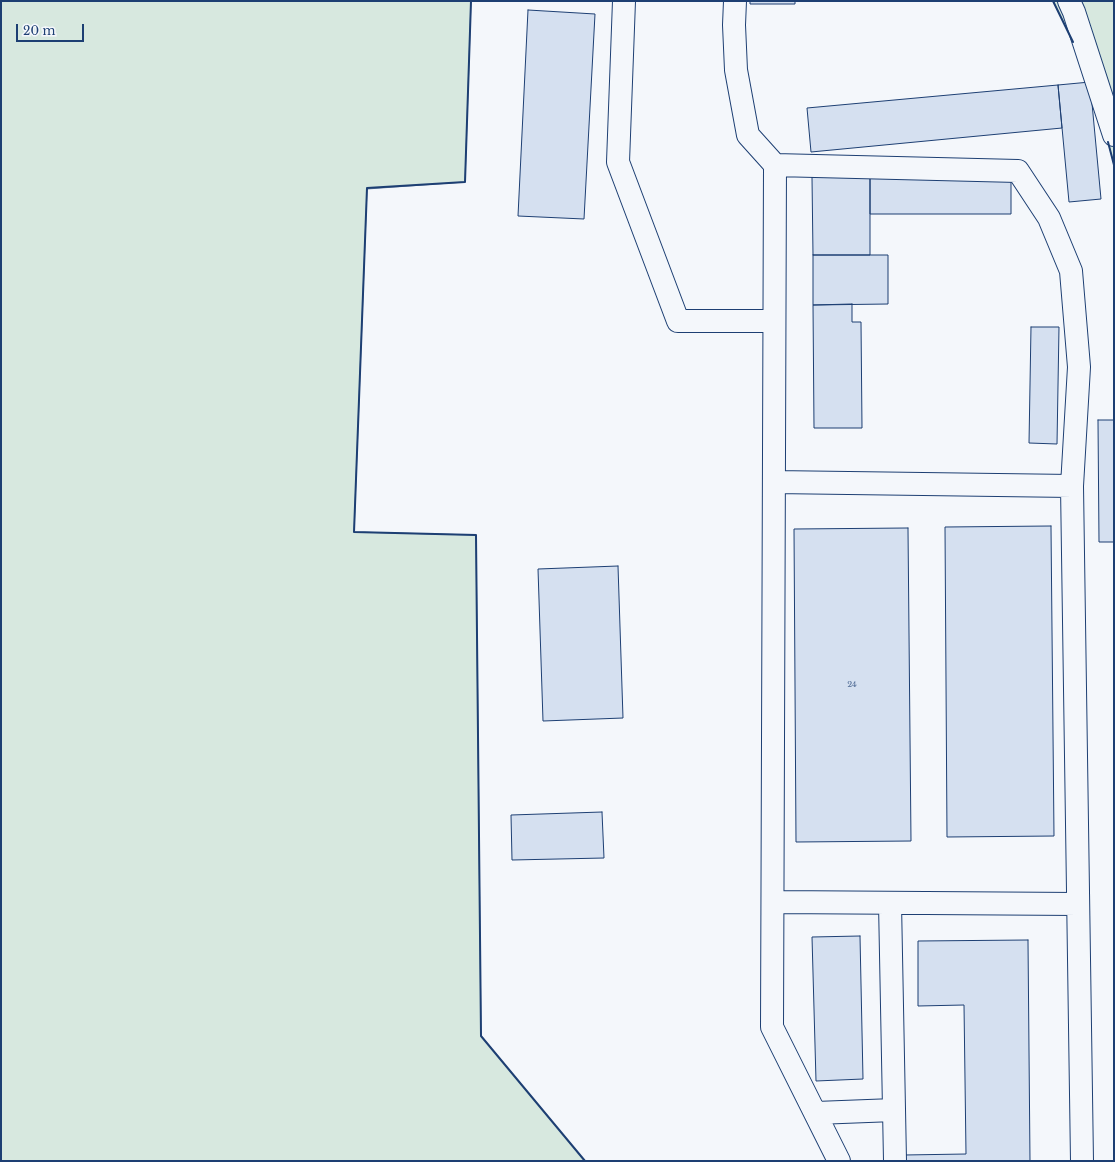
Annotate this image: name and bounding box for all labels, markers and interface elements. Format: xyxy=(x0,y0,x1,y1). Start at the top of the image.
scale bar xyxy=(18,16,86,42)
text: 20 m xyxy=(23,23,55,38)
house number: 24 xyxy=(847,680,857,690)

